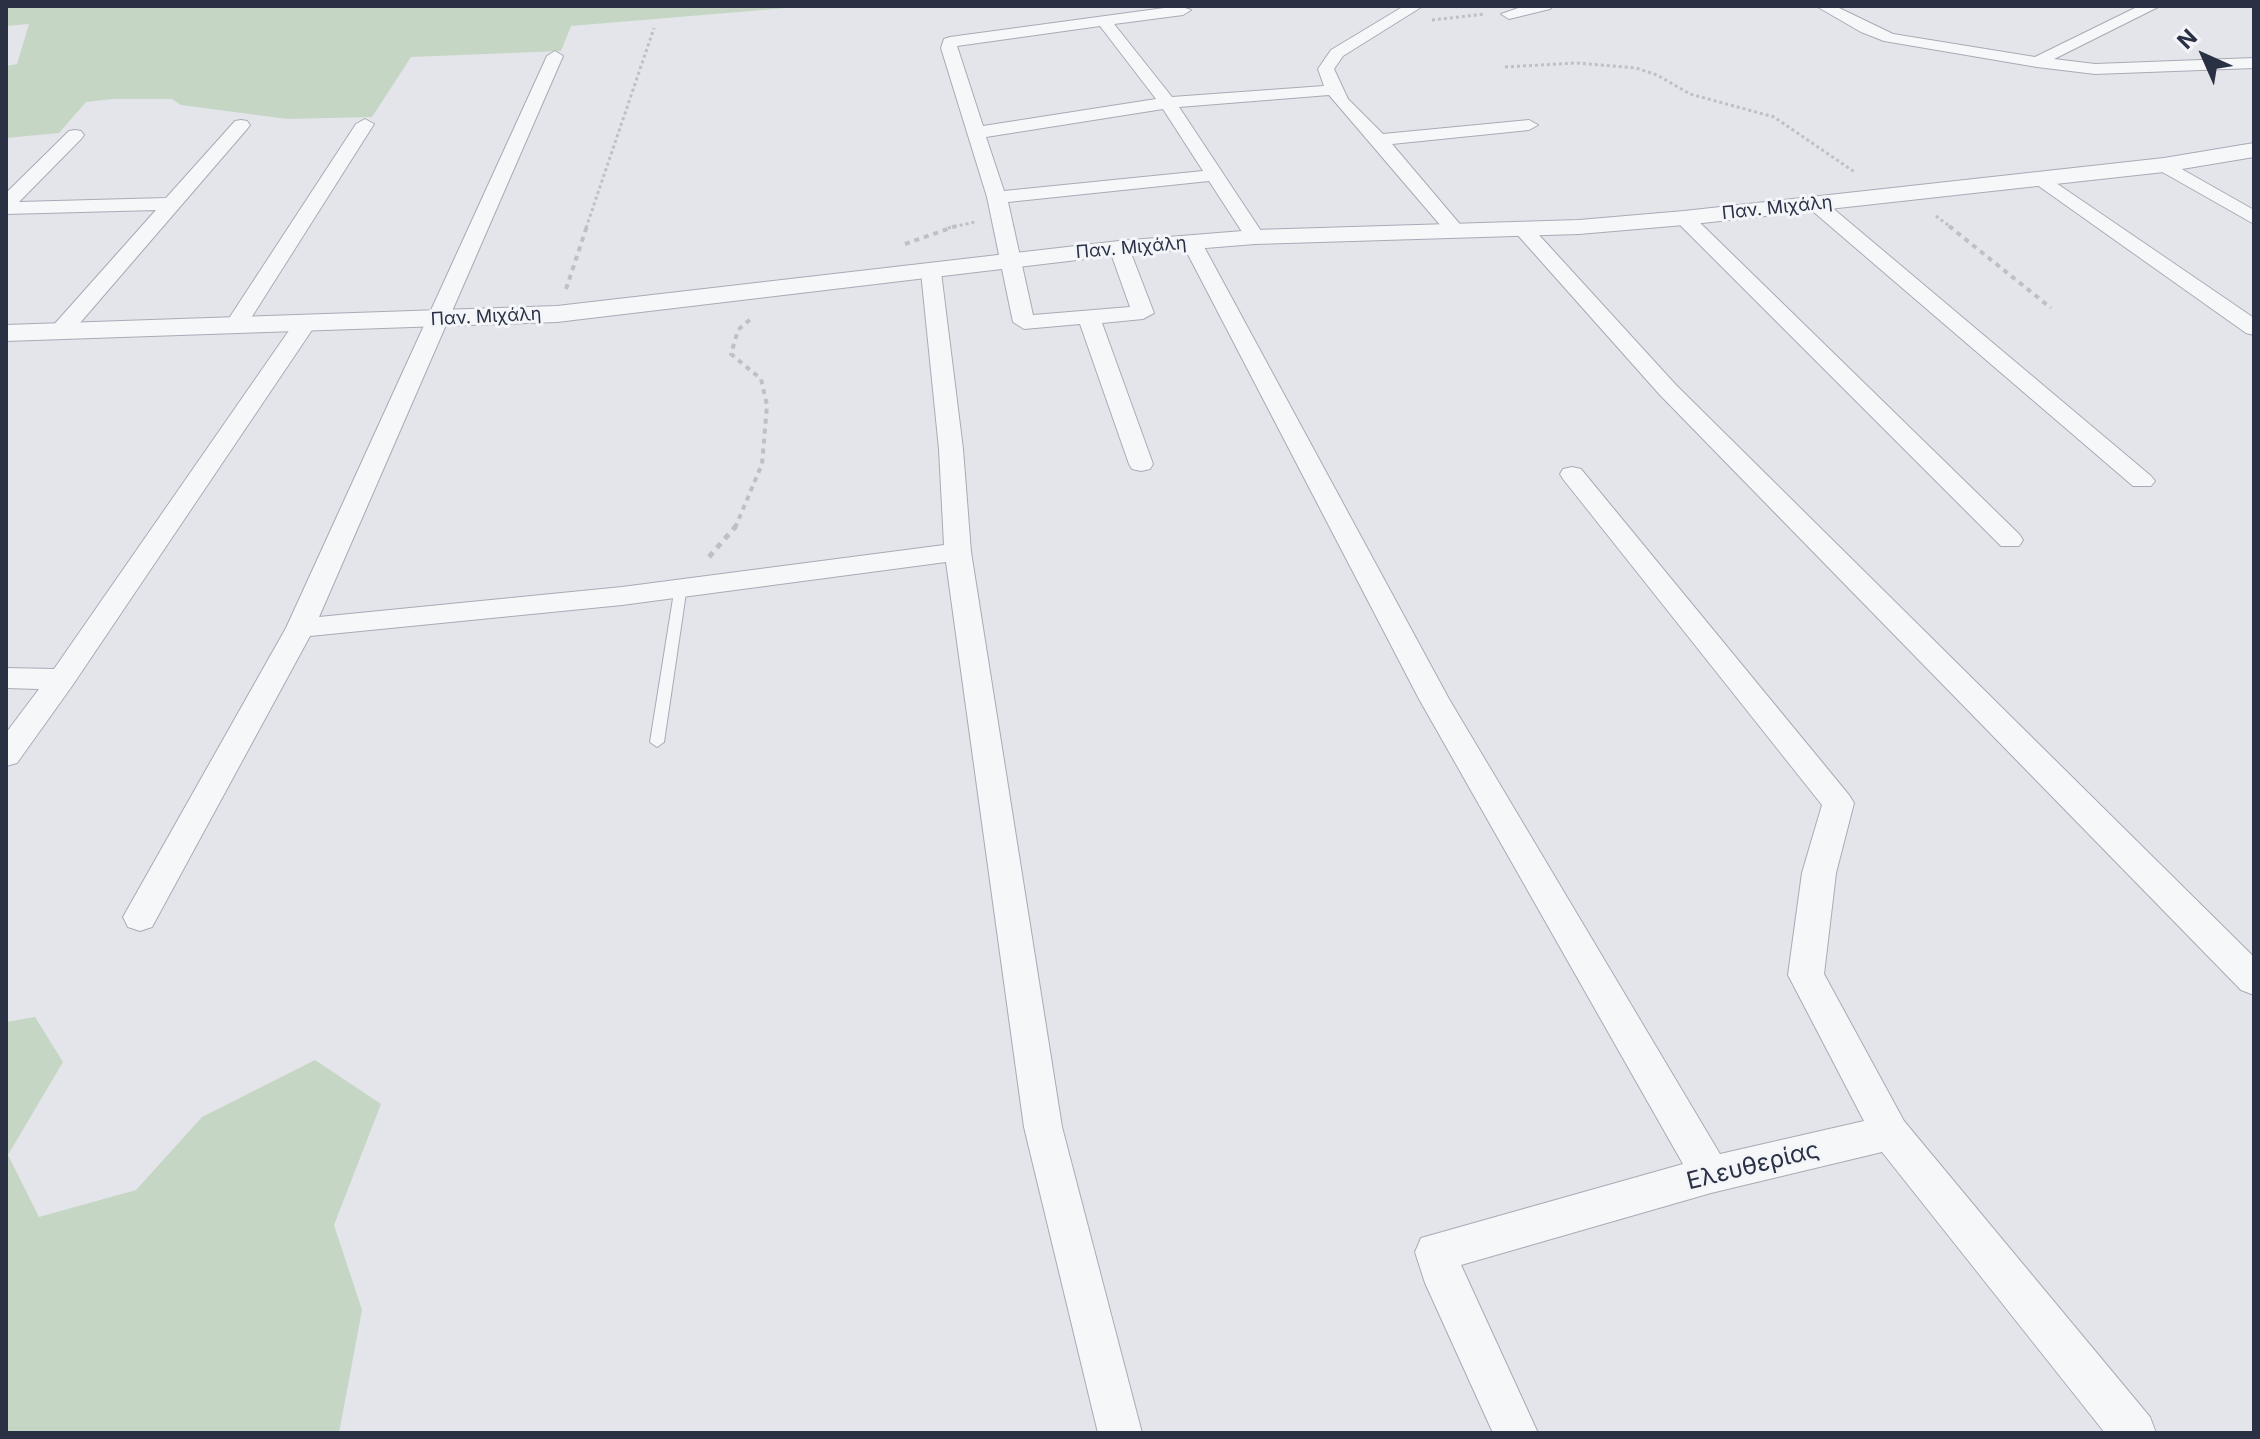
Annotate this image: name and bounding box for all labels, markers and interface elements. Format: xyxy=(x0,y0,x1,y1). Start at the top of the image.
north arrow xyxy=(2164,16,2244,96)
text: N xyxy=(2172,24,2202,54)
street label: Παν. Μιχάλη xyxy=(1721,191,1833,225)
street label: Παν. Μιχάλη xyxy=(1075,232,1187,264)
street label: Παν. Μιχάλη xyxy=(430,303,542,331)
street label: Ελευθερίας xyxy=(1684,1136,1822,1196)

